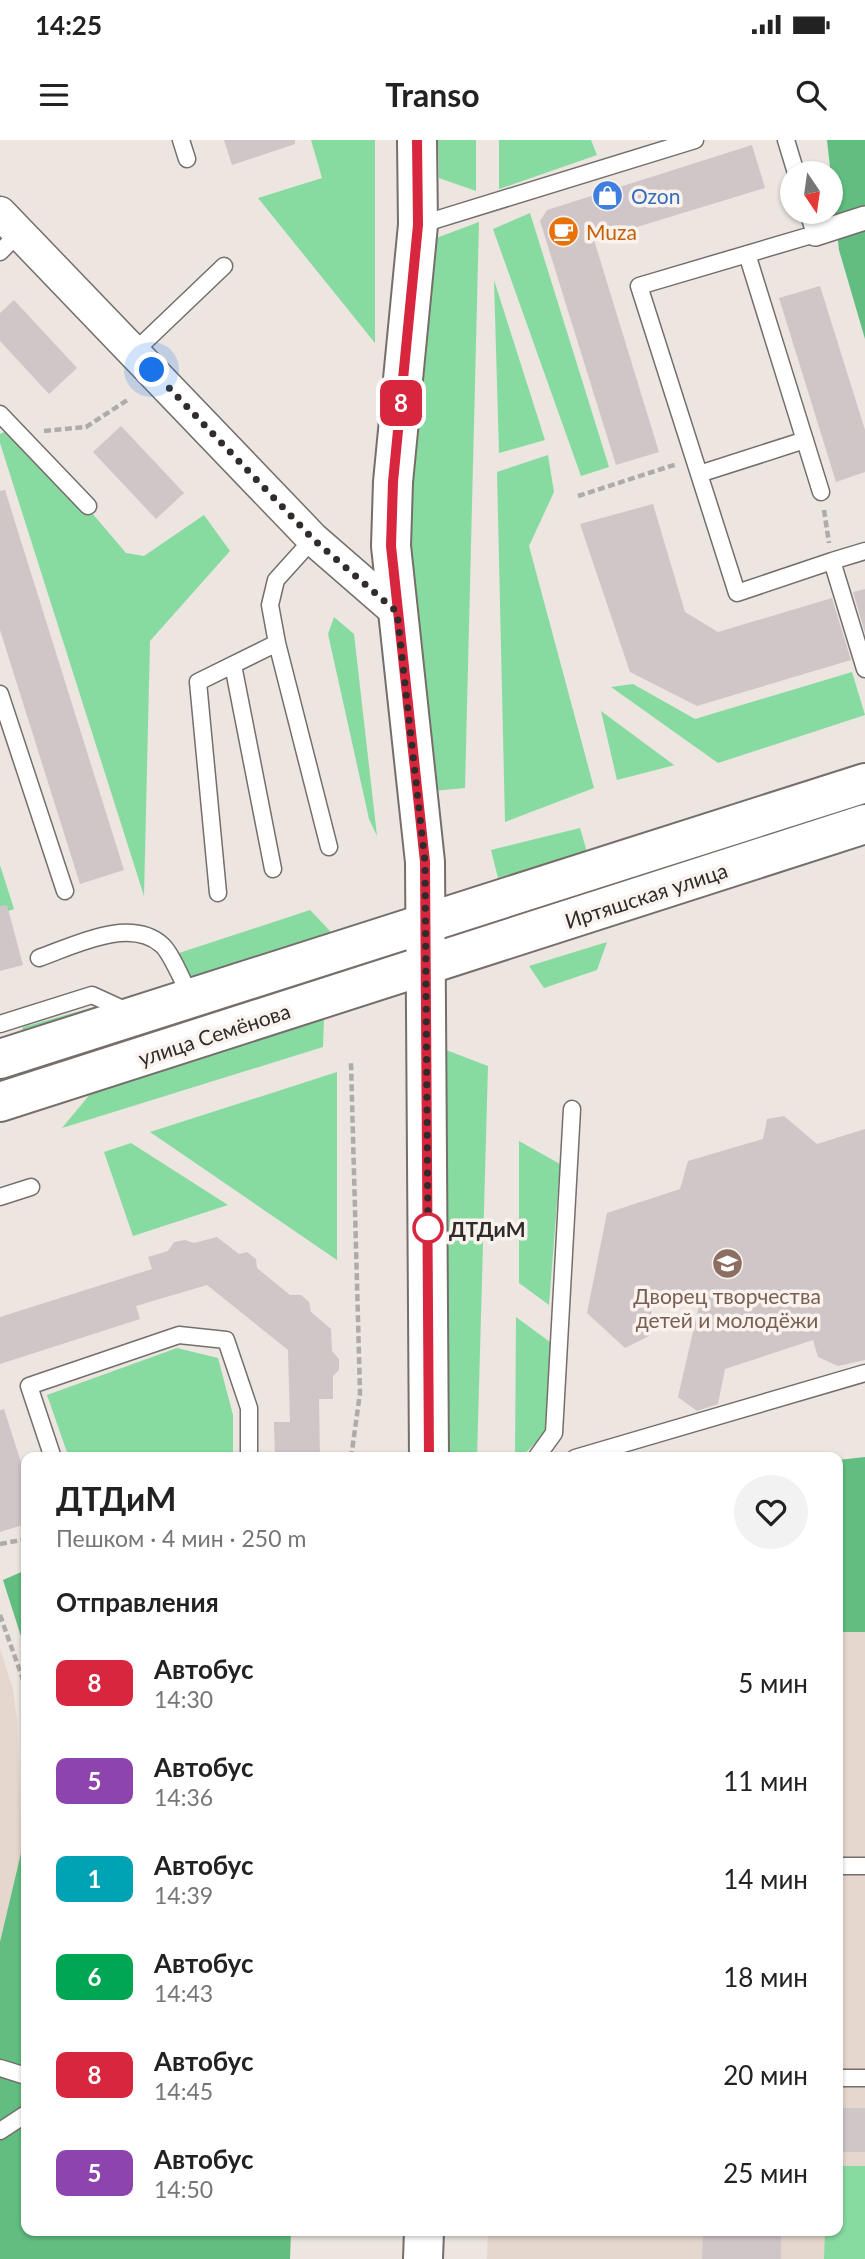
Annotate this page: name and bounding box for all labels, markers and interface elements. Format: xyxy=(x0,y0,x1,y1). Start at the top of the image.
text: 14:25 xyxy=(35,9,102,41)
text: Transo xyxy=(385,75,480,114)
icon: menu xyxy=(35,76,73,114)
icon: search xyxy=(792,76,830,114)
north arrow xyxy=(780,161,844,224)
map controls xyxy=(780,161,843,224)
shop icon: Ozon xyxy=(591,178,625,212)
place label: Ozon xyxy=(631,183,681,208)
cafe icon: Muza xyxy=(546,214,580,248)
place label: Muza xyxy=(586,219,637,244)
your location xyxy=(134,352,169,387)
line badge: 8 xyxy=(378,380,424,426)
text: 8 xyxy=(394,388,408,417)
street label: Иртяшская улица xyxy=(562,857,730,933)
street label: улица Семёнова xyxy=(135,998,293,1070)
marker: ДТДиМ xyxy=(413,1213,443,1243)
place label: ДТДиМ xyxy=(449,1216,526,1241)
school or university icon: Дворец творчества детей и молодёжи xyxy=(710,1246,744,1280)
place label: Дворец творчества детей и молодёжи xyxy=(633,1283,821,1332)
button: heart xyxy=(734,1475,808,1549)
text: ДТДиМ xyxy=(56,1478,176,1518)
text: Пешком · 4 мин · 250 m xyxy=(56,1524,306,1552)
text: Отправления xyxy=(56,1586,219,1618)
text: Автобус xyxy=(154,1653,253,1685)
text: 5 мин xyxy=(738,1667,808,1699)
text: 8 xyxy=(88,1668,101,1697)
text: 14:30 xyxy=(154,1685,213,1713)
text: Автобус xyxy=(154,1751,253,1783)
text: 11 мин xyxy=(723,1765,808,1797)
text: 5 xyxy=(88,1766,101,1795)
text: 14:36 xyxy=(154,1783,213,1811)
text: Автобус xyxy=(154,1849,253,1881)
text: 14 мин xyxy=(723,1863,808,1895)
text: 1 xyxy=(88,1864,101,1893)
text: 14:39 xyxy=(154,1881,213,1909)
text: Автобус xyxy=(154,1947,253,1979)
text: 18 мин xyxy=(723,1961,808,1993)
text: 6 xyxy=(88,1962,101,1991)
text: 14:43 xyxy=(154,1979,213,2007)
text: Автобус xyxy=(154,2045,253,2077)
text: 20 мин xyxy=(723,2059,808,2091)
text: 8 xyxy=(88,2060,101,2089)
text: 14:45 xyxy=(154,2077,213,2105)
text: Автобус xyxy=(154,2143,253,2175)
text: 25 мин xyxy=(723,2157,808,2189)
text: 5 xyxy=(88,2158,101,2187)
text: 14:50 xyxy=(154,2175,213,2203)

